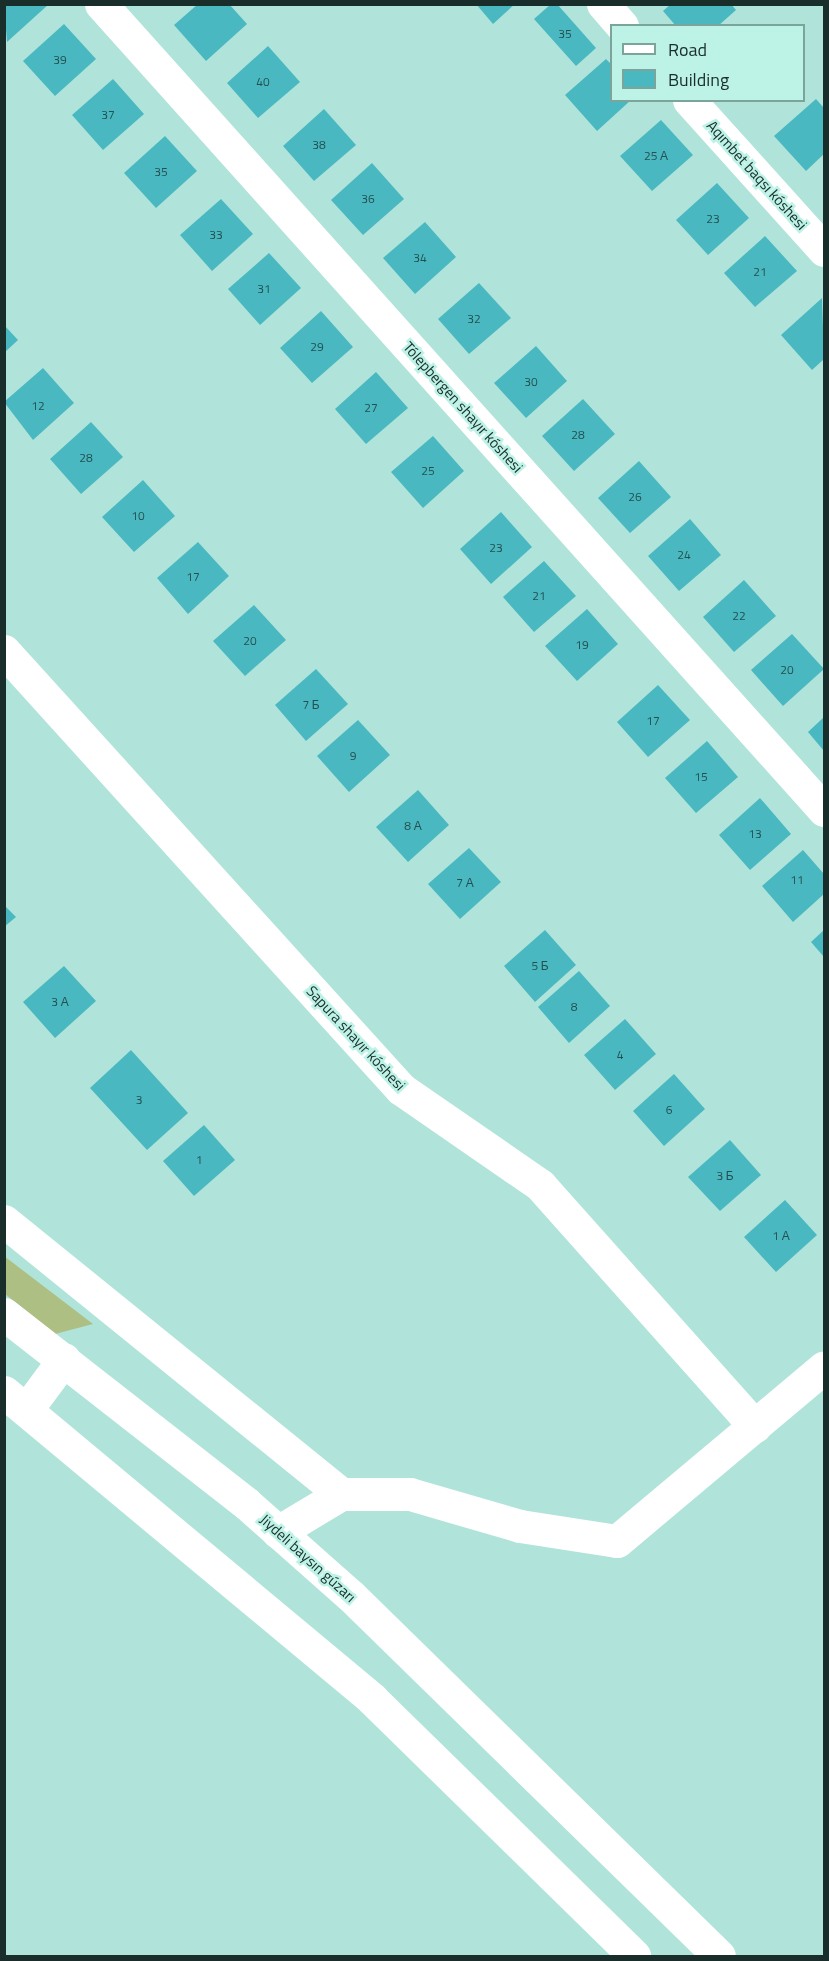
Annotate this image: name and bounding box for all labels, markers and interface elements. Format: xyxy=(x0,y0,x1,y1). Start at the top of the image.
legend xyxy=(610,24,805,102)
house number: 35 xyxy=(558,27,572,41)
text: Road xyxy=(668,36,707,63)
house number: 39 xyxy=(53,53,67,67)
text: Building xyxy=(668,66,729,93)
house number: 40 xyxy=(256,75,270,89)
house number: 37 xyxy=(101,108,115,122)
street label: Aqımbet baqsı kóshesi xyxy=(703,117,811,233)
house number: 38 xyxy=(312,138,326,152)
house number: 25 А xyxy=(644,149,668,163)
house number: 35 xyxy=(154,165,168,179)
house number: 36 xyxy=(361,192,375,206)
house number: 23 xyxy=(706,212,720,226)
house number: 33 xyxy=(209,228,223,242)
house number: 34 xyxy=(413,251,427,265)
house number: 21 xyxy=(753,265,767,279)
house number: 31 xyxy=(257,282,271,296)
house number: 32 xyxy=(467,312,481,326)
street label: Tólepbergen shayır kóshesi xyxy=(399,338,527,476)
house number: 29 xyxy=(310,340,324,354)
house number: 30 xyxy=(524,375,538,389)
house number: 12 xyxy=(31,399,45,413)
house number: 27 xyxy=(364,401,378,415)
house number: 28 xyxy=(571,428,585,442)
house number: 28 xyxy=(79,451,93,465)
house number: 25 xyxy=(421,464,435,478)
house number: 26 xyxy=(628,490,642,504)
house number: 10 xyxy=(131,509,145,523)
house number: 23 xyxy=(489,541,503,555)
house number: 24 xyxy=(677,548,691,562)
house number: 17 xyxy=(186,570,200,584)
house number: 21 xyxy=(532,589,546,603)
house number: 22 xyxy=(732,609,746,623)
house number: 20 xyxy=(243,634,257,648)
house number: 19 xyxy=(575,638,589,652)
house number: 20 xyxy=(780,663,794,677)
house number: 7 Б xyxy=(302,698,320,712)
house number: 17 xyxy=(646,714,660,728)
house number: 9 xyxy=(350,749,356,763)
house number: 15 xyxy=(694,770,708,784)
house number: 8 А xyxy=(404,819,422,833)
house number: 13 xyxy=(748,827,762,841)
house number: 11 xyxy=(790,873,804,887)
house number: 7 А xyxy=(456,876,474,890)
house number: 5 Б xyxy=(531,959,549,973)
street label: Sapura shayır kóshesi xyxy=(303,982,409,1094)
house number: 3 А xyxy=(51,995,69,1009)
house number: 8 xyxy=(571,1000,577,1014)
house number: 4 xyxy=(617,1048,623,1062)
house number: 3 xyxy=(136,1093,142,1107)
house number: 6 xyxy=(666,1103,672,1117)
house number: 1 xyxy=(196,1153,202,1167)
house number: 3 Б xyxy=(716,1169,734,1183)
house number: 1 А xyxy=(772,1229,790,1243)
street label: Jiydeli baysın gúzarı xyxy=(256,1510,360,1606)

